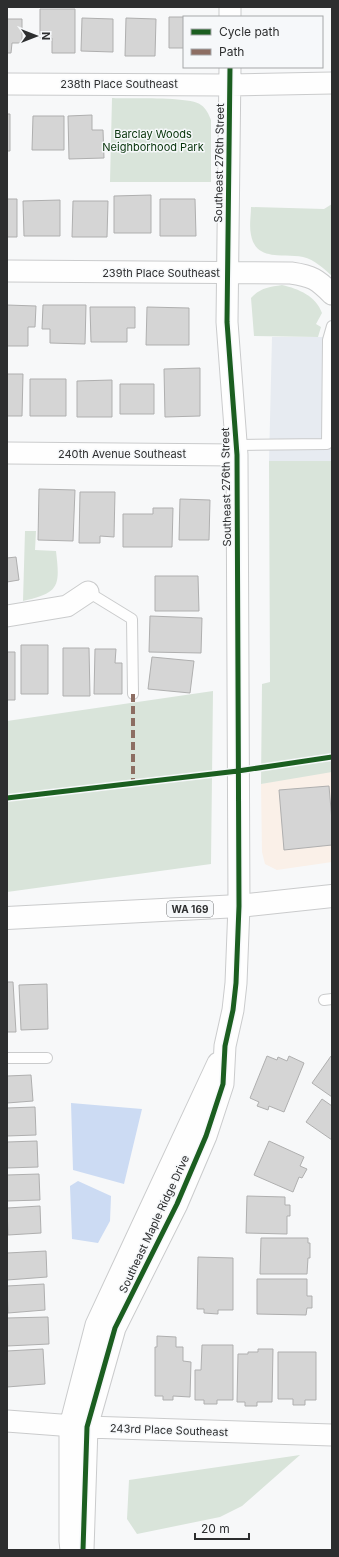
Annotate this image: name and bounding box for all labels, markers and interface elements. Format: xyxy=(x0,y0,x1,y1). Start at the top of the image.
north arrow xyxy=(16,16,56,56)
legend xyxy=(183,16,323,68)
text: Cycle path xyxy=(219,24,280,39)
text: N xyxy=(39,32,53,40)
text: Path xyxy=(219,44,244,59)
street label: 238th Place Southeast xyxy=(60,77,178,91)
street label: Southeast 276th Street xyxy=(211,103,227,223)
park label: Barclay Woods Neighborhood Park xyxy=(102,127,204,154)
street label: 239th Place Southeast xyxy=(102,266,220,280)
street label: Southeast 276th Street xyxy=(218,427,234,547)
street label: 240th Avenue Southeast xyxy=(58,447,186,461)
road number: WA 169 xyxy=(167,901,213,917)
street label: Southeast Maple Ridge Drive xyxy=(116,1153,192,1295)
street label: 243rd Place Southeast xyxy=(110,1421,229,1439)
scale bar xyxy=(195,1515,249,1541)
text: 20 m xyxy=(201,1521,230,1536)

